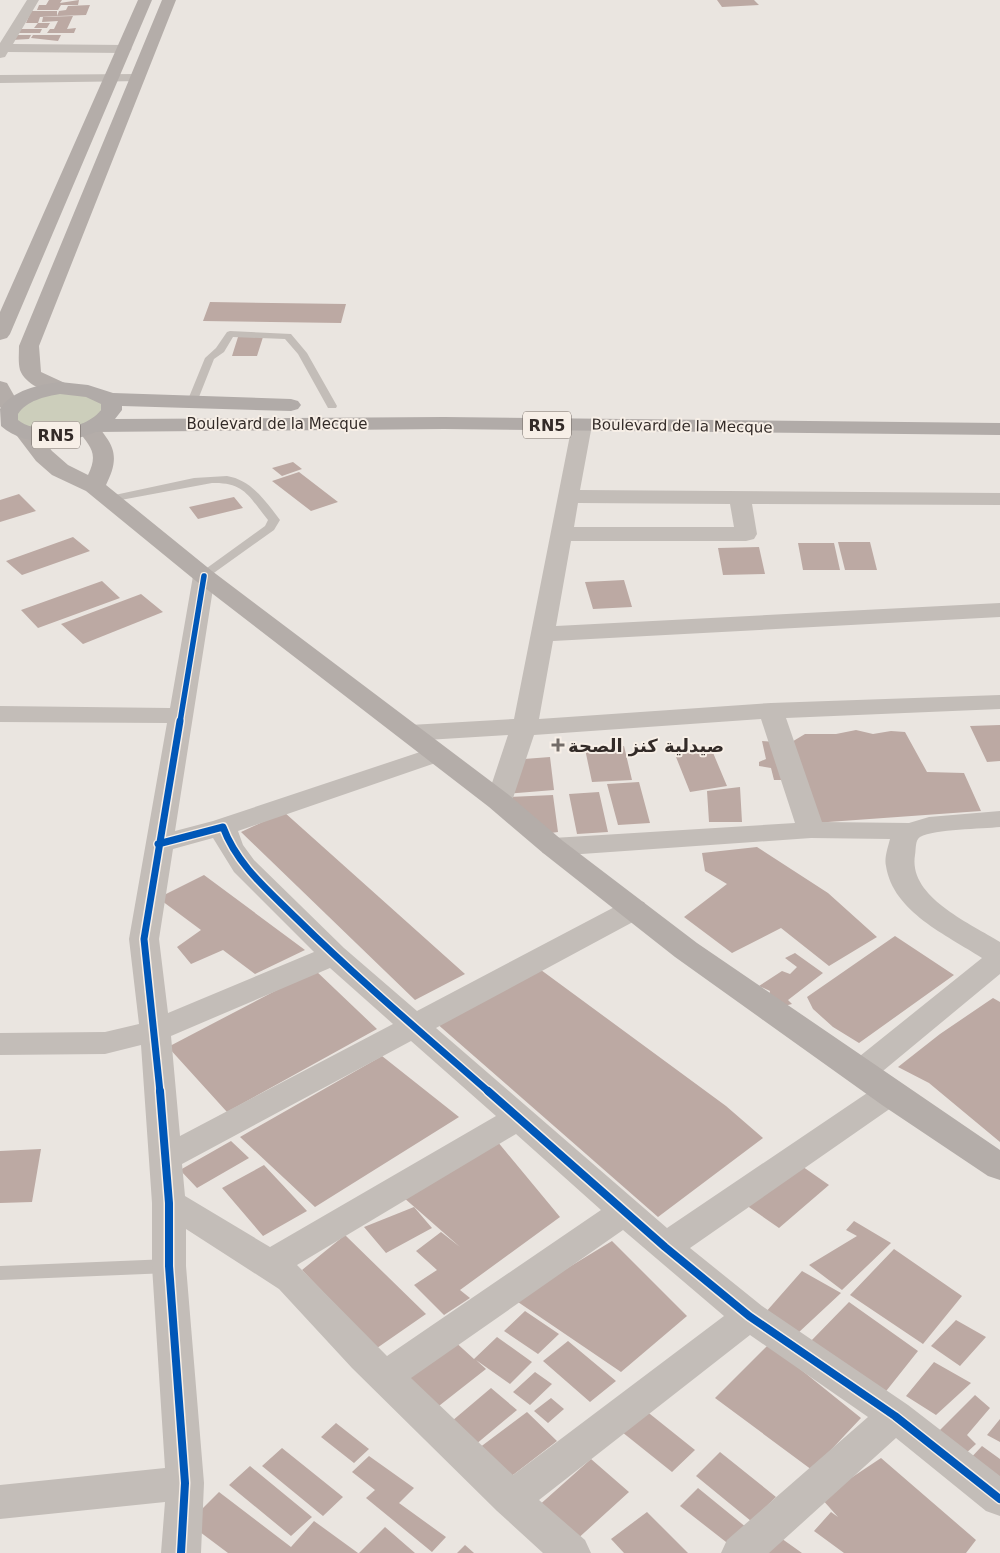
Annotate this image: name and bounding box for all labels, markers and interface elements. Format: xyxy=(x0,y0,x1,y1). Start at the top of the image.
road number: RN5 xyxy=(523,412,571,438)
street label: Boulevard de la Mecque xyxy=(187,415,367,433)
street label: Boulevard de la Mecque xyxy=(591,415,773,437)
road number: RN5 xyxy=(32,422,80,448)
place label: صيدلية كنز الصحة xyxy=(568,735,724,757)
marker: صيدلية كنز الصحة xyxy=(552,739,564,751)

